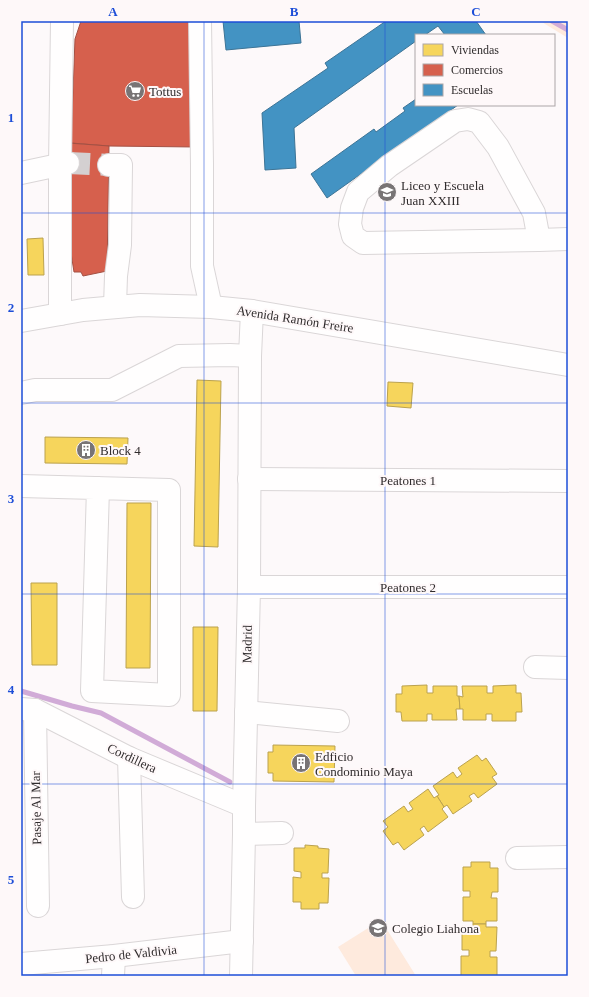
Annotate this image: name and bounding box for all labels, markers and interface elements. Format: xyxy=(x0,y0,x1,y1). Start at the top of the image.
text: A xyxy=(108,4,118,19)
text: B xyxy=(290,4,299,19)
text: C xyxy=(471,4,481,19)
legend xyxy=(415,34,555,106)
text: Viviendas xyxy=(451,43,499,57)
text: Comercios xyxy=(451,63,503,77)
supermarket icon: Tottus xyxy=(124,80,146,102)
text: Escuelas xyxy=(451,83,493,97)
place label: Tottus xyxy=(149,84,181,99)
text: 1 xyxy=(8,110,14,125)
place label: Liceo y Escuela Juan XXIII xyxy=(401,178,484,208)
school or university icon: Liceo y Escuela Juan XXIII xyxy=(376,181,398,203)
text: 2 xyxy=(8,300,14,315)
street label: Avenida Ramón Freire xyxy=(235,302,355,336)
building icon: Block 4 xyxy=(75,439,97,461)
place label: Block 4 xyxy=(100,443,141,458)
street label: Peatones 1 xyxy=(380,473,436,488)
text: 3 xyxy=(8,491,15,506)
street label: Peatones 2 xyxy=(380,580,436,595)
street label: Madrid xyxy=(239,624,255,663)
text: 4 xyxy=(8,682,15,697)
street label: Cordillera xyxy=(105,740,159,776)
place label: Edficio Condominio Maya xyxy=(315,749,413,779)
building icon: Edficio Condominio Maya xyxy=(290,752,312,774)
street label: Pasaje Al Mar xyxy=(28,770,44,845)
text: 5 xyxy=(8,872,15,887)
school or university icon: Colegio Liahona xyxy=(367,917,389,939)
place label: Colegio Liahona xyxy=(392,921,479,936)
street label: Pedro de Valdivia xyxy=(84,942,178,966)

